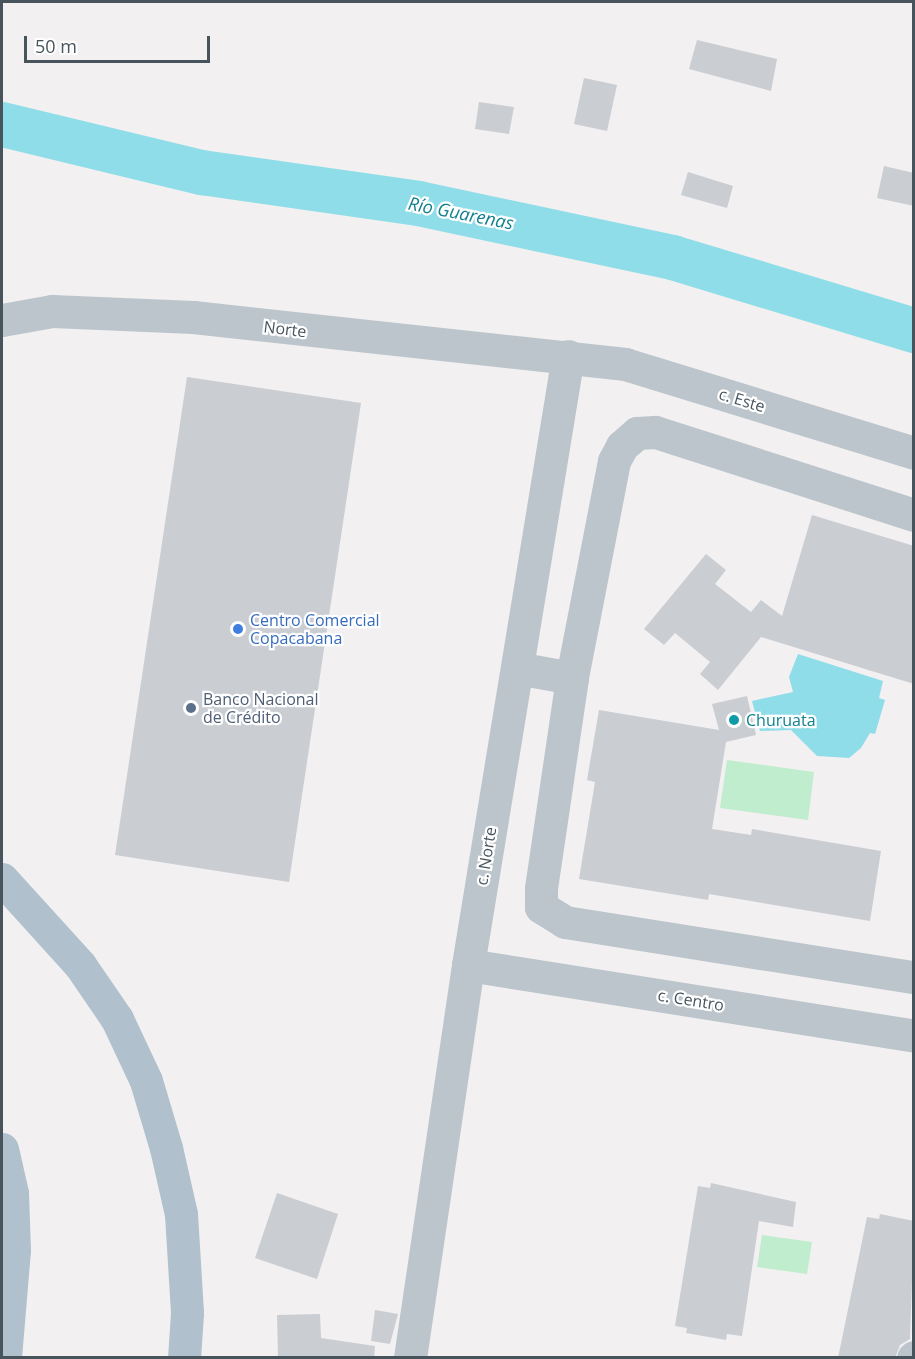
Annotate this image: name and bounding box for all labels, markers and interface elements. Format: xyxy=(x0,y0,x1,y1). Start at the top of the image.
scale bar xyxy=(27,24,213,62)
text: 50 m xyxy=(35,34,77,58)
water label: Río Guarenas xyxy=(407,192,515,234)
street label: Norte xyxy=(263,317,307,341)
street label: c. Este xyxy=(717,384,767,416)
place label: Centro Comercial Copacabana xyxy=(250,610,380,648)
marker: Centro Comercial Copacabana xyxy=(231,622,245,636)
place label: Banco Nacional de Crédito xyxy=(203,689,318,727)
marker: Banco Nacional de Crédito xyxy=(184,701,198,715)
place label: Churuata xyxy=(746,710,816,730)
marker: Churuata xyxy=(727,713,741,727)
street label: c. Norte xyxy=(472,825,500,887)
street label: c. Centro xyxy=(657,985,725,1015)

